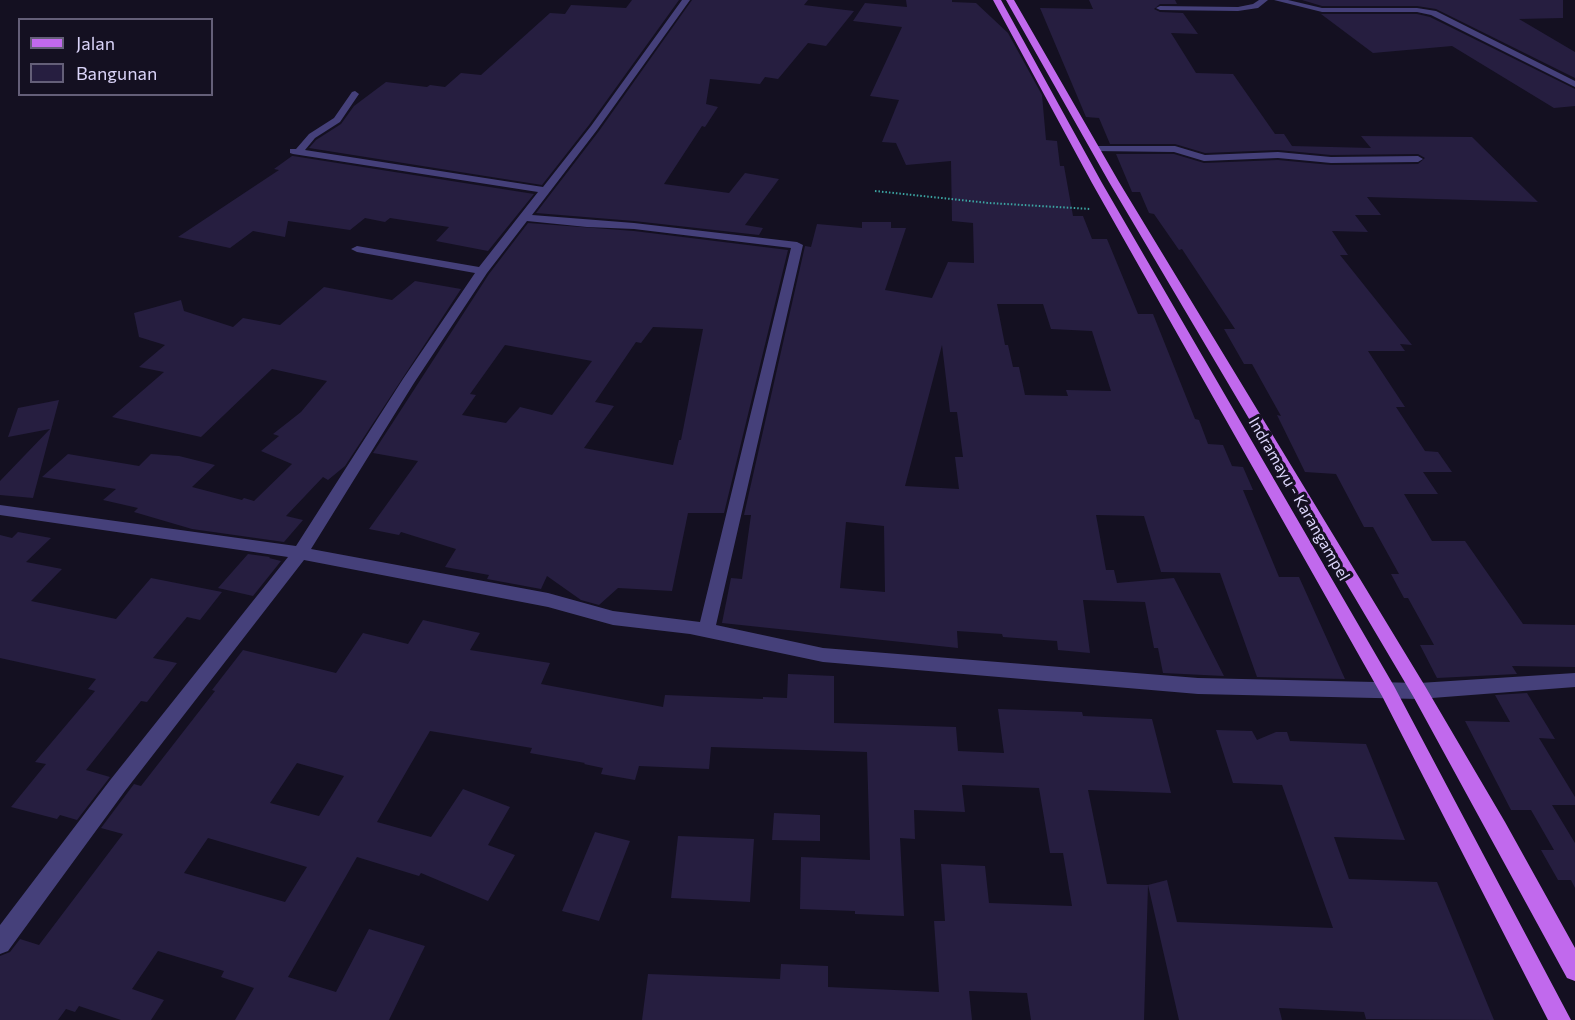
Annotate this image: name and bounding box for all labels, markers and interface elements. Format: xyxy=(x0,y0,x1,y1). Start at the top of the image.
legend xyxy=(18,18,213,96)
text: Jalan xyxy=(76,32,115,54)
text: Bangunan xyxy=(76,62,157,84)
street label: Indramayu - Karangampel xyxy=(1244,414,1354,584)

